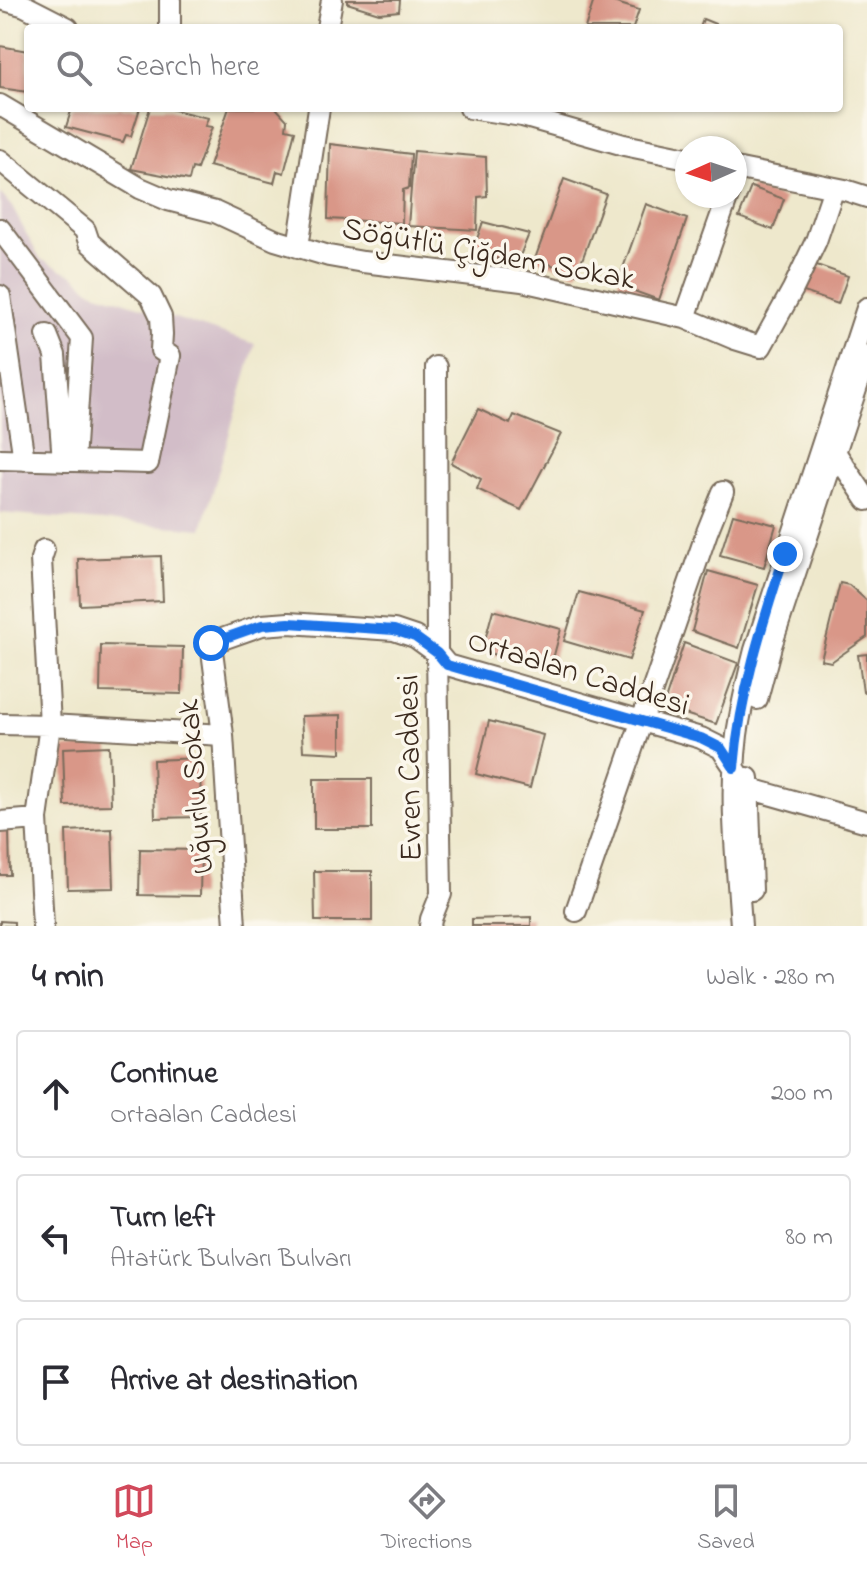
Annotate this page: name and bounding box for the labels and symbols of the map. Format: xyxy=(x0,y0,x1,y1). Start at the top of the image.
north arrow xyxy=(675,136,747,208)
street label: Söğütlü Çiğdem Sokak xyxy=(338,207,639,305)
route end xyxy=(767,536,803,572)
street label: Ortaalan Caddesi xyxy=(461,618,695,730)
route start xyxy=(193,625,229,661)
street label: Evren Caddesi xyxy=(386,674,437,862)
street label: Uğurlu Sokak xyxy=(166,696,230,876)

